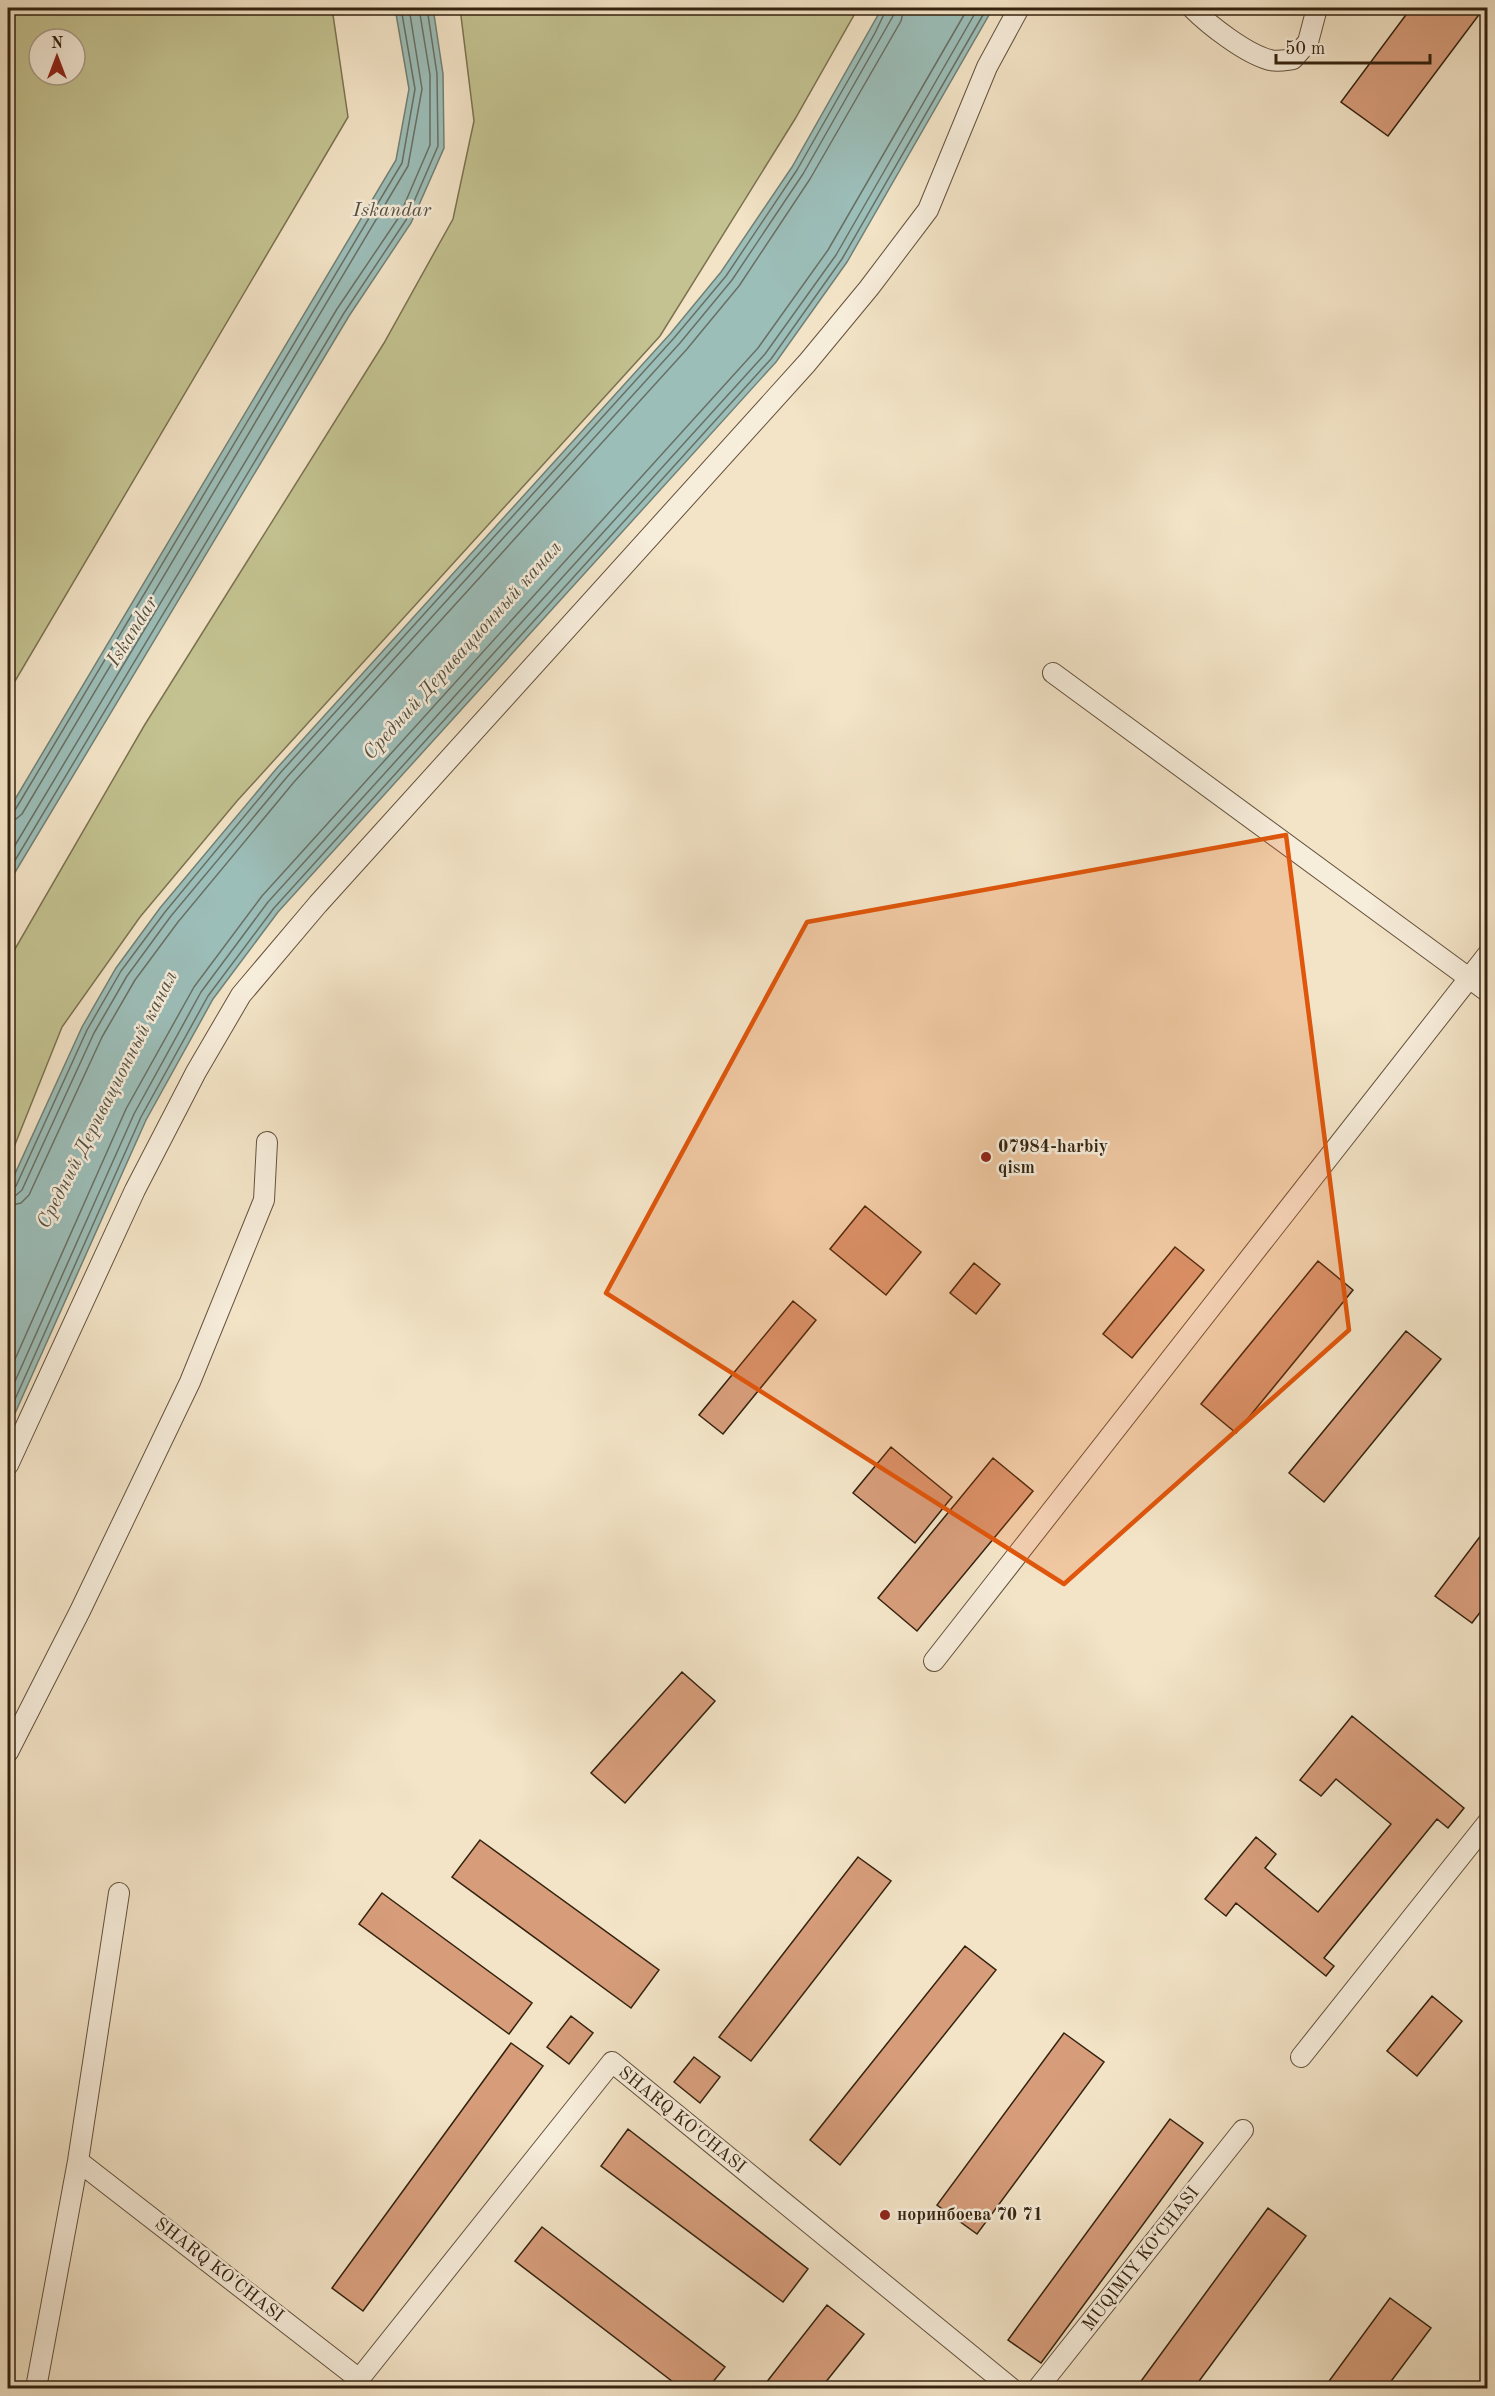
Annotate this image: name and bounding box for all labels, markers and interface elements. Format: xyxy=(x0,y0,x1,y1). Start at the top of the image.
north arrow xyxy=(27,27,87,87)
scale bar xyxy=(1276,27,1430,65)
text: N xyxy=(51,36,64,52)
text: 50 m xyxy=(1285,40,1325,58)
water label: Iskandar xyxy=(352,201,432,221)
water label: Средний Деривационный канал xyxy=(360,538,566,764)
water label: Iskandar xyxy=(103,593,162,671)
water label: Средний Деривационный канал xyxy=(34,968,182,1232)
place label: 07984-harbiy qism xyxy=(998,1138,1108,1177)
marker: 07984-harbiy qism xyxy=(979,1150,993,1164)
street label: SHARQ KO'CHASI xyxy=(615,2063,749,2177)
street label: MUQIMIY KO‘CHASI xyxy=(1079,2184,1203,2334)
place label: норинбоева 70 71 xyxy=(897,2206,1043,2224)
marker: норинбоева 70 71 xyxy=(878,2208,892,2222)
street label: SHARQ KO'CHASI xyxy=(151,2214,287,2326)

